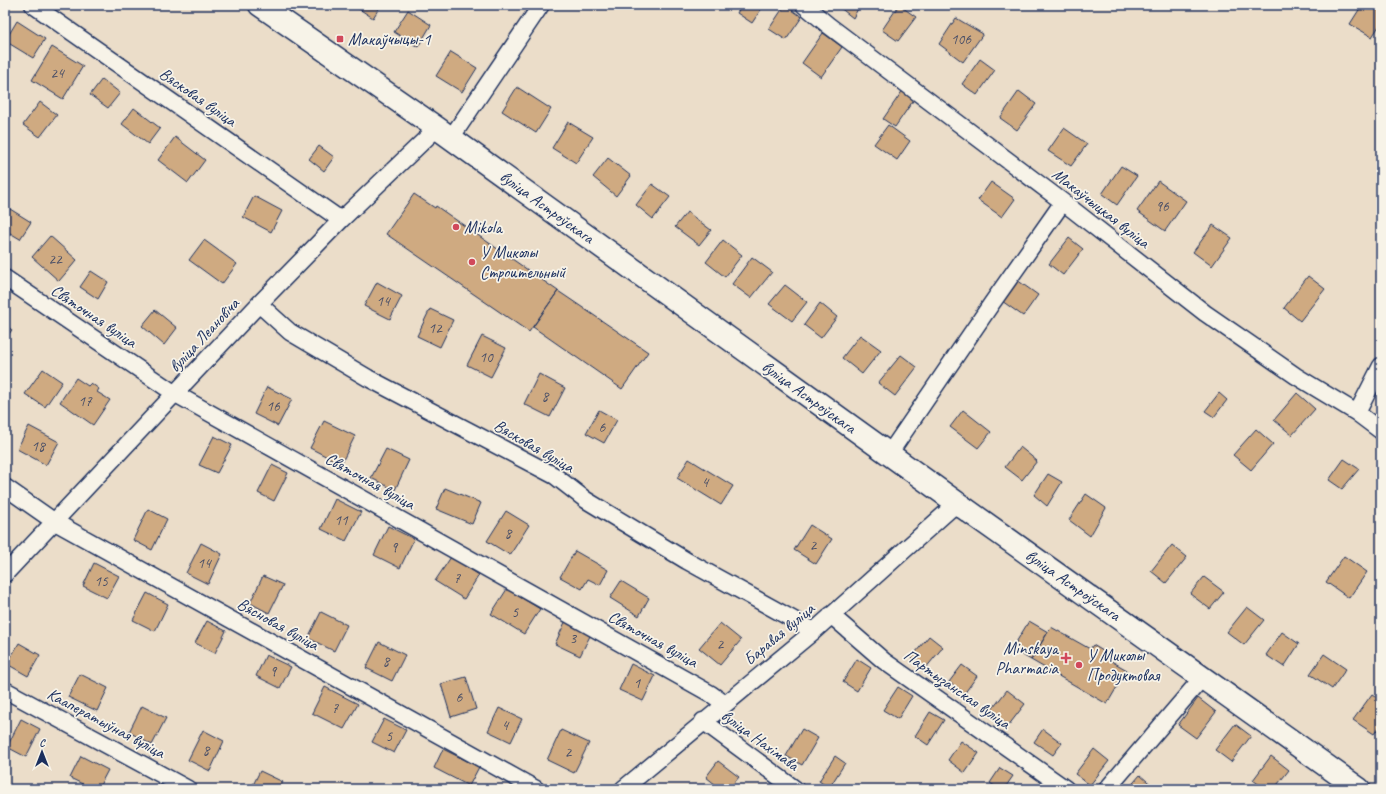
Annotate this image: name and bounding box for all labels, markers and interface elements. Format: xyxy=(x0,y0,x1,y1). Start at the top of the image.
place label: Макаўчыцы-1 xyxy=(348,29,432,50)
house number: 106 xyxy=(951,30,972,49)
marker: Макаўчыцы-1 xyxy=(335,34,345,44)
street label: Вясковая вуліца xyxy=(155,63,242,132)
house number: 24 xyxy=(50,64,65,83)
street label: Макаўчыцкая вуліца xyxy=(1048,163,1155,254)
street label: вуліца Астроўскага xyxy=(496,166,599,249)
house number: 96 xyxy=(1155,197,1170,216)
place label: Mikola xyxy=(464,217,504,238)
marker: Mikola xyxy=(451,222,461,232)
place label: У Миколы Строительный xyxy=(480,242,566,283)
house number: 22 xyxy=(48,250,63,269)
marker: У Миколы Строительный xyxy=(467,257,477,267)
street label: Святочная вуліца xyxy=(47,280,142,353)
street label: вуліца Леановіча xyxy=(164,292,245,377)
house number: 14 xyxy=(376,292,391,311)
house number: 12 xyxy=(428,319,443,338)
house number: 10 xyxy=(479,348,494,367)
street label: вуліца Астроўскага xyxy=(758,356,861,439)
house number: 8 xyxy=(542,387,550,406)
house number: 17 xyxy=(78,392,93,411)
house number: 16 xyxy=(266,397,281,416)
street label: Вясковая вуліца xyxy=(490,415,579,478)
house number: 6 xyxy=(599,418,607,437)
house number: 18 xyxy=(31,437,46,456)
street label: Святочная вуліца xyxy=(322,448,420,515)
house number: 4 xyxy=(702,473,710,492)
house number: 11 xyxy=(334,511,349,530)
house number: 8 xyxy=(505,524,513,543)
house number: 2 xyxy=(810,536,818,555)
house number: 9 xyxy=(391,538,399,557)
street label: вуліца Астроўскага xyxy=(1021,545,1125,626)
house number: 14 xyxy=(197,554,212,573)
house number: 7 xyxy=(454,569,462,588)
house number: 15 xyxy=(94,572,109,591)
street label: Вясновая вуліца xyxy=(234,593,324,656)
street label: Баравая вуліца xyxy=(739,597,820,670)
house number: 5 xyxy=(512,603,520,622)
street label: Святочная вуліца xyxy=(605,606,703,673)
house number: 3 xyxy=(570,629,578,648)
house number: 2 xyxy=(717,635,725,654)
place label: Minskaya Pharmacia xyxy=(996,638,1060,679)
street label: Партызанская вуліца xyxy=(899,644,1016,735)
place label: У Миколы Продуктовая xyxy=(1087,645,1161,686)
house number: 8 xyxy=(383,652,391,671)
marker: Minskaya Pharmacia xyxy=(1061,653,1071,663)
marker: У Миколы Продуктовая xyxy=(1074,660,1084,670)
house number: 9 xyxy=(270,662,278,681)
house number: 1 xyxy=(634,674,642,693)
street label: Кааператыўная вуліца xyxy=(44,683,170,764)
house number: 6 xyxy=(456,688,464,707)
house number: 7 xyxy=(332,699,340,718)
street label: вуліца Нахімава xyxy=(717,705,804,776)
house number: 4 xyxy=(502,716,510,735)
house number: 5 xyxy=(386,727,394,746)
north arrow xyxy=(22,732,62,772)
text: С xyxy=(39,735,46,749)
house number: 8 xyxy=(203,741,211,760)
house number: 2 xyxy=(565,743,573,762)

